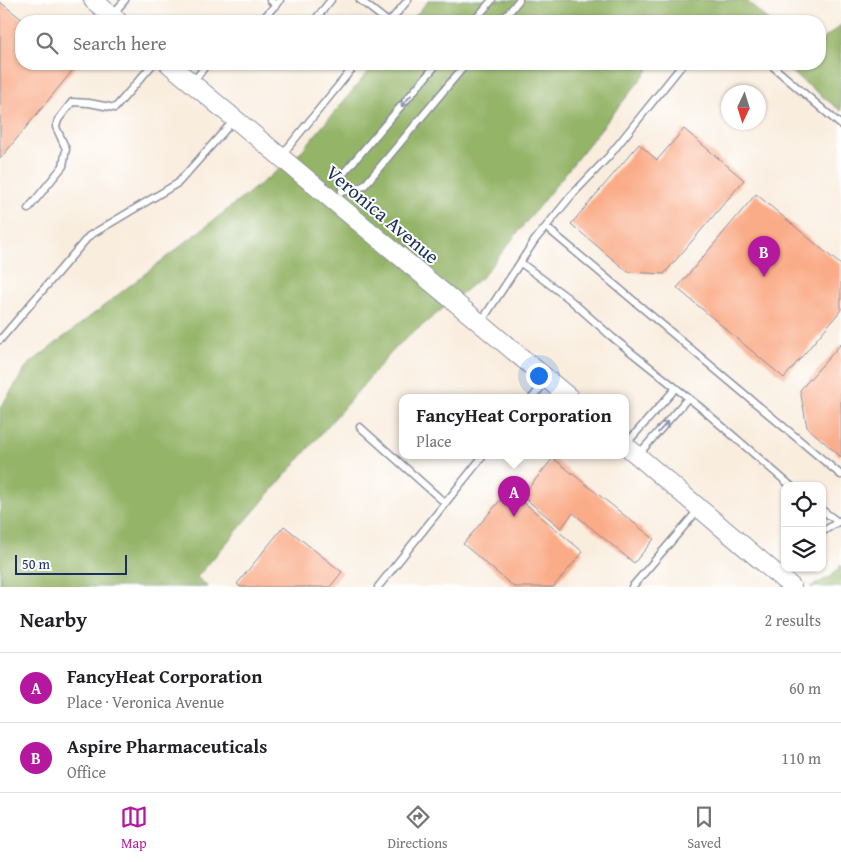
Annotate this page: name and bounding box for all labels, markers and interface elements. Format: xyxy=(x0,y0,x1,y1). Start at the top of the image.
search box xyxy=(15,15,826,70)
icon: search xyxy=(33,29,61,57)
text: Search here xyxy=(73,29,167,57)
north arrow xyxy=(721,85,766,130)
one-way arrow xyxy=(400,94,411,107)
street label: Veronica Avenue xyxy=(320,158,446,270)
pin: B xyxy=(748,236,780,277)
your location xyxy=(526,363,552,389)
popup xyxy=(399,394,629,459)
text: FancyHeat Corporation xyxy=(416,401,612,429)
one-way arrow xyxy=(657,421,668,434)
text: Place xyxy=(416,429,452,453)
pin: A xyxy=(498,476,530,517)
map controls xyxy=(781,482,826,572)
button: locate xyxy=(781,482,826,527)
button: layers xyxy=(781,527,826,572)
scale bar xyxy=(15,552,128,575)
text: 50 m xyxy=(22,554,50,574)
text: Nearby xyxy=(20,604,87,635)
text: 2 results xyxy=(764,608,821,632)
text: FancyHeat Corporation xyxy=(67,662,262,690)
text: A xyxy=(31,676,41,700)
text: 60 m xyxy=(789,676,821,700)
text: Place · Veronica Avenue xyxy=(67,690,224,714)
text: Aspire Pharmaceuticals xyxy=(67,732,267,760)
text: B xyxy=(31,746,41,770)
text: 110 m xyxy=(781,746,821,770)
text: Office xyxy=(67,760,106,784)
tab: Map xyxy=(120,803,148,853)
tab: Directions xyxy=(387,803,448,853)
tab: Saved xyxy=(687,803,721,853)

